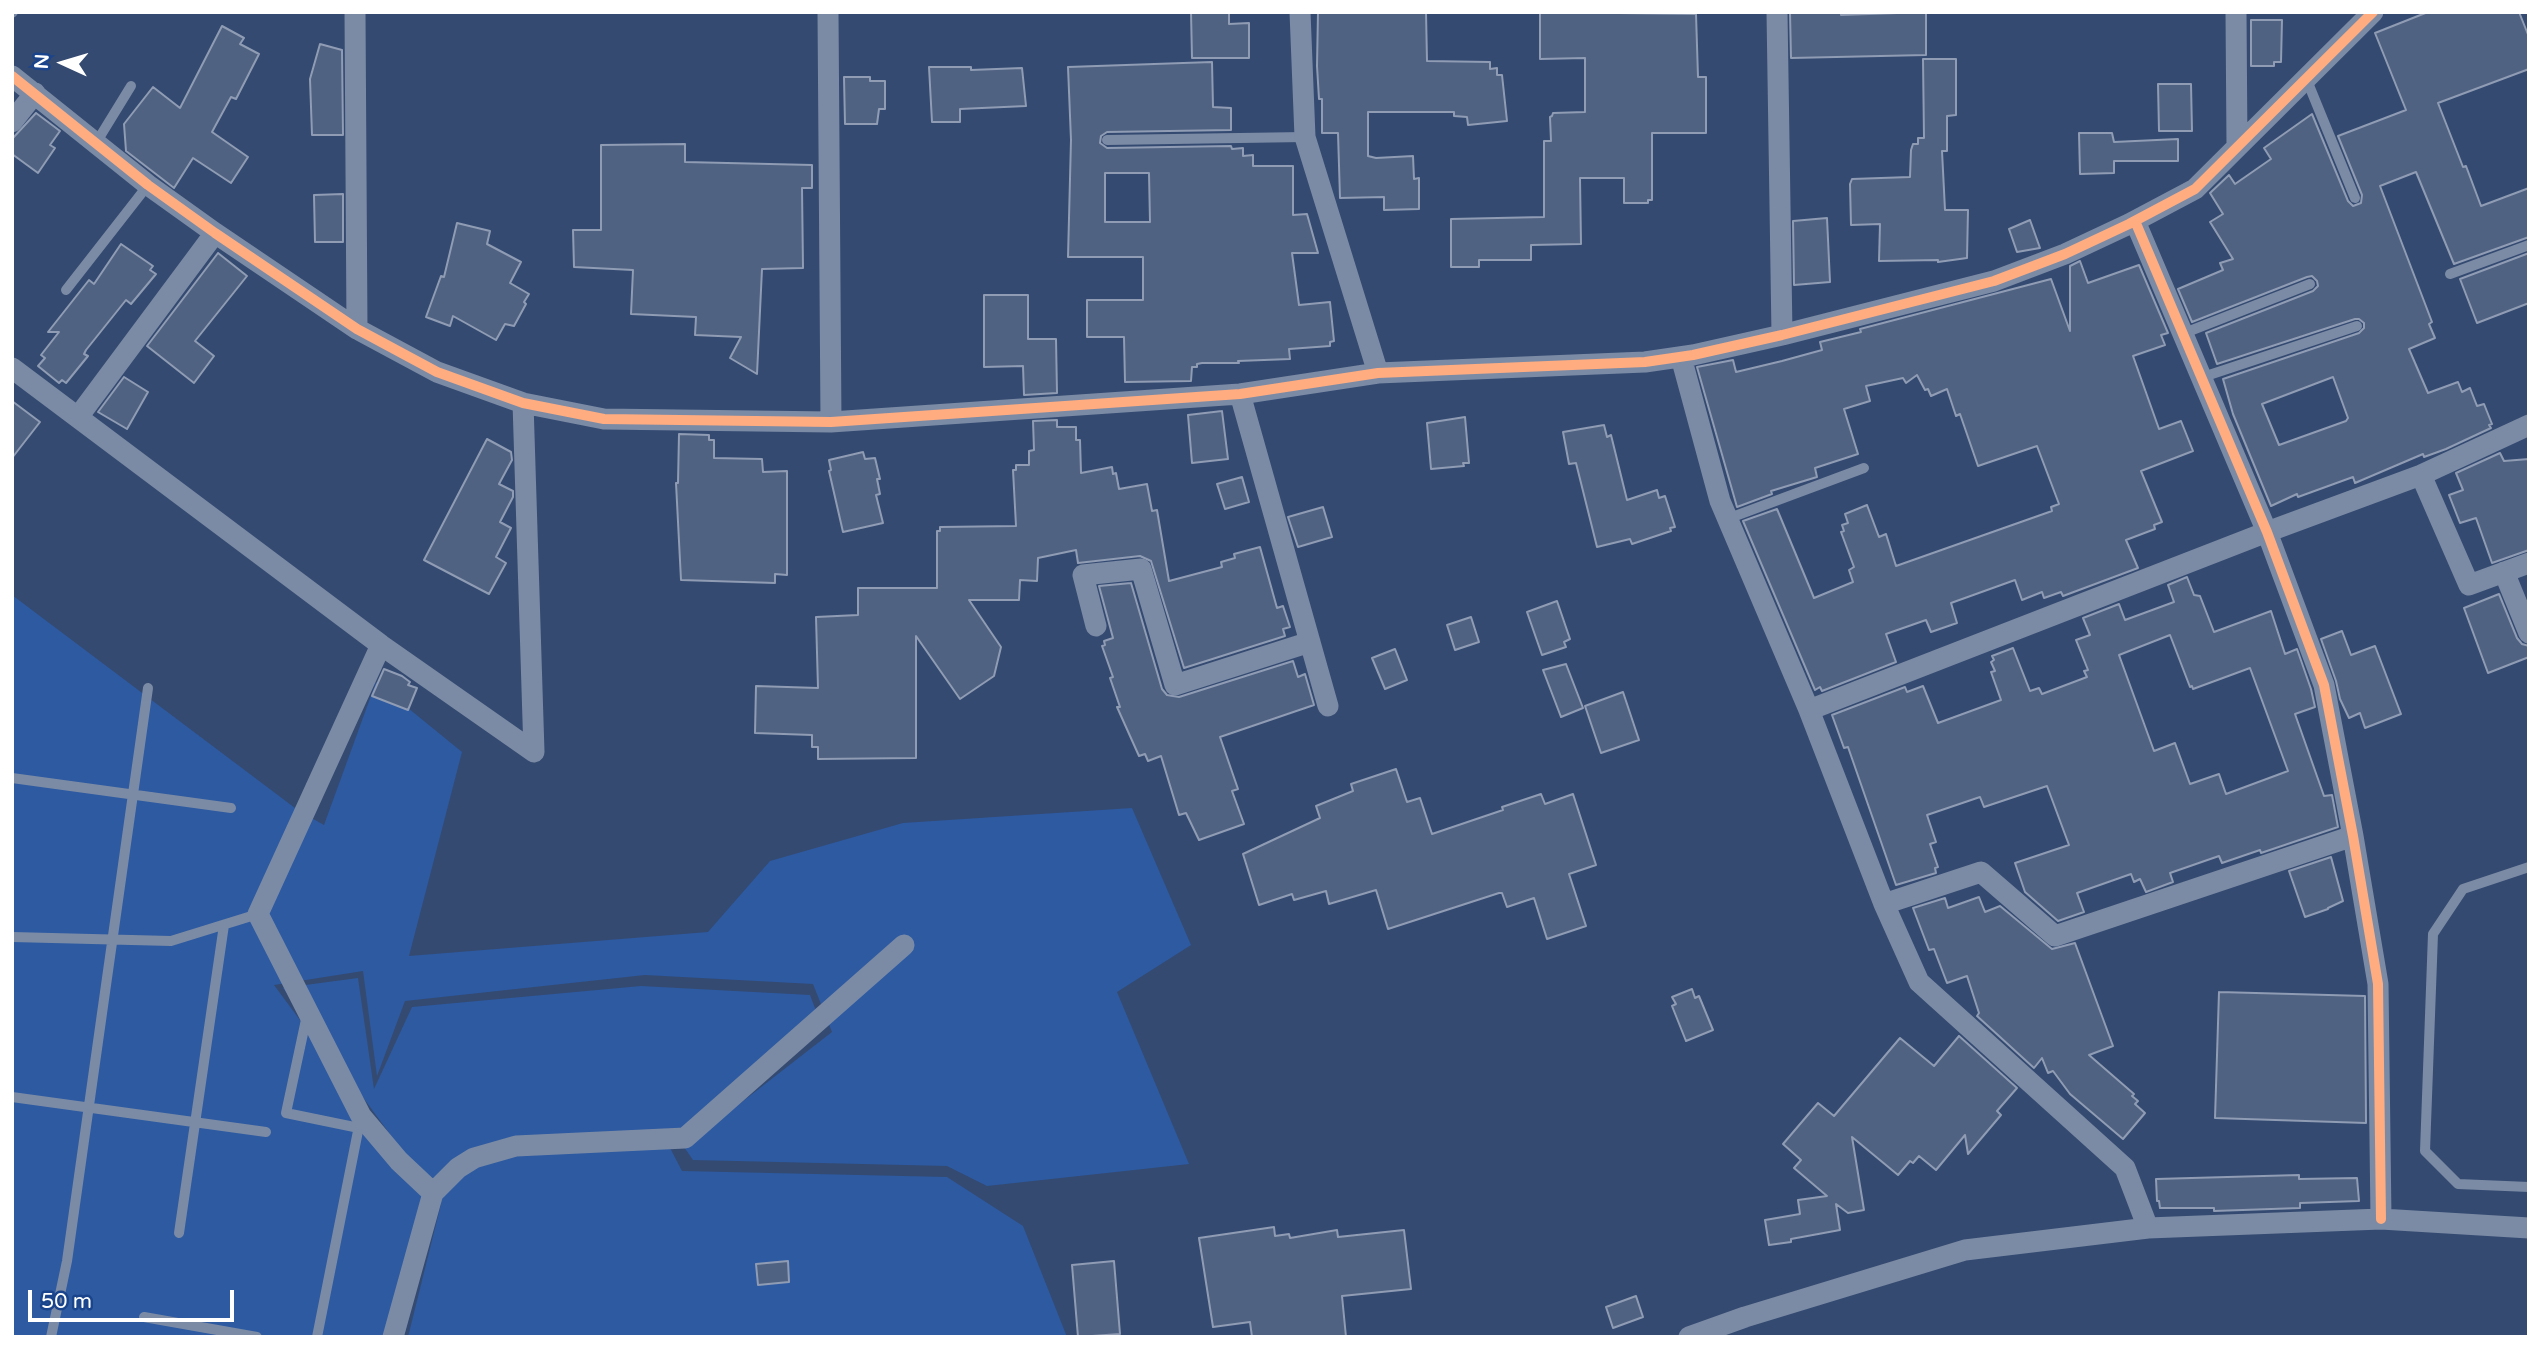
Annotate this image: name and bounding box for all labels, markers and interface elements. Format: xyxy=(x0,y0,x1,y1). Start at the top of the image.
north arrow xyxy=(28,28,98,98)
text: N xyxy=(31,53,54,70)
scale bar xyxy=(32,1276,238,1320)
text: 50 m xyxy=(41,1289,92,1314)

